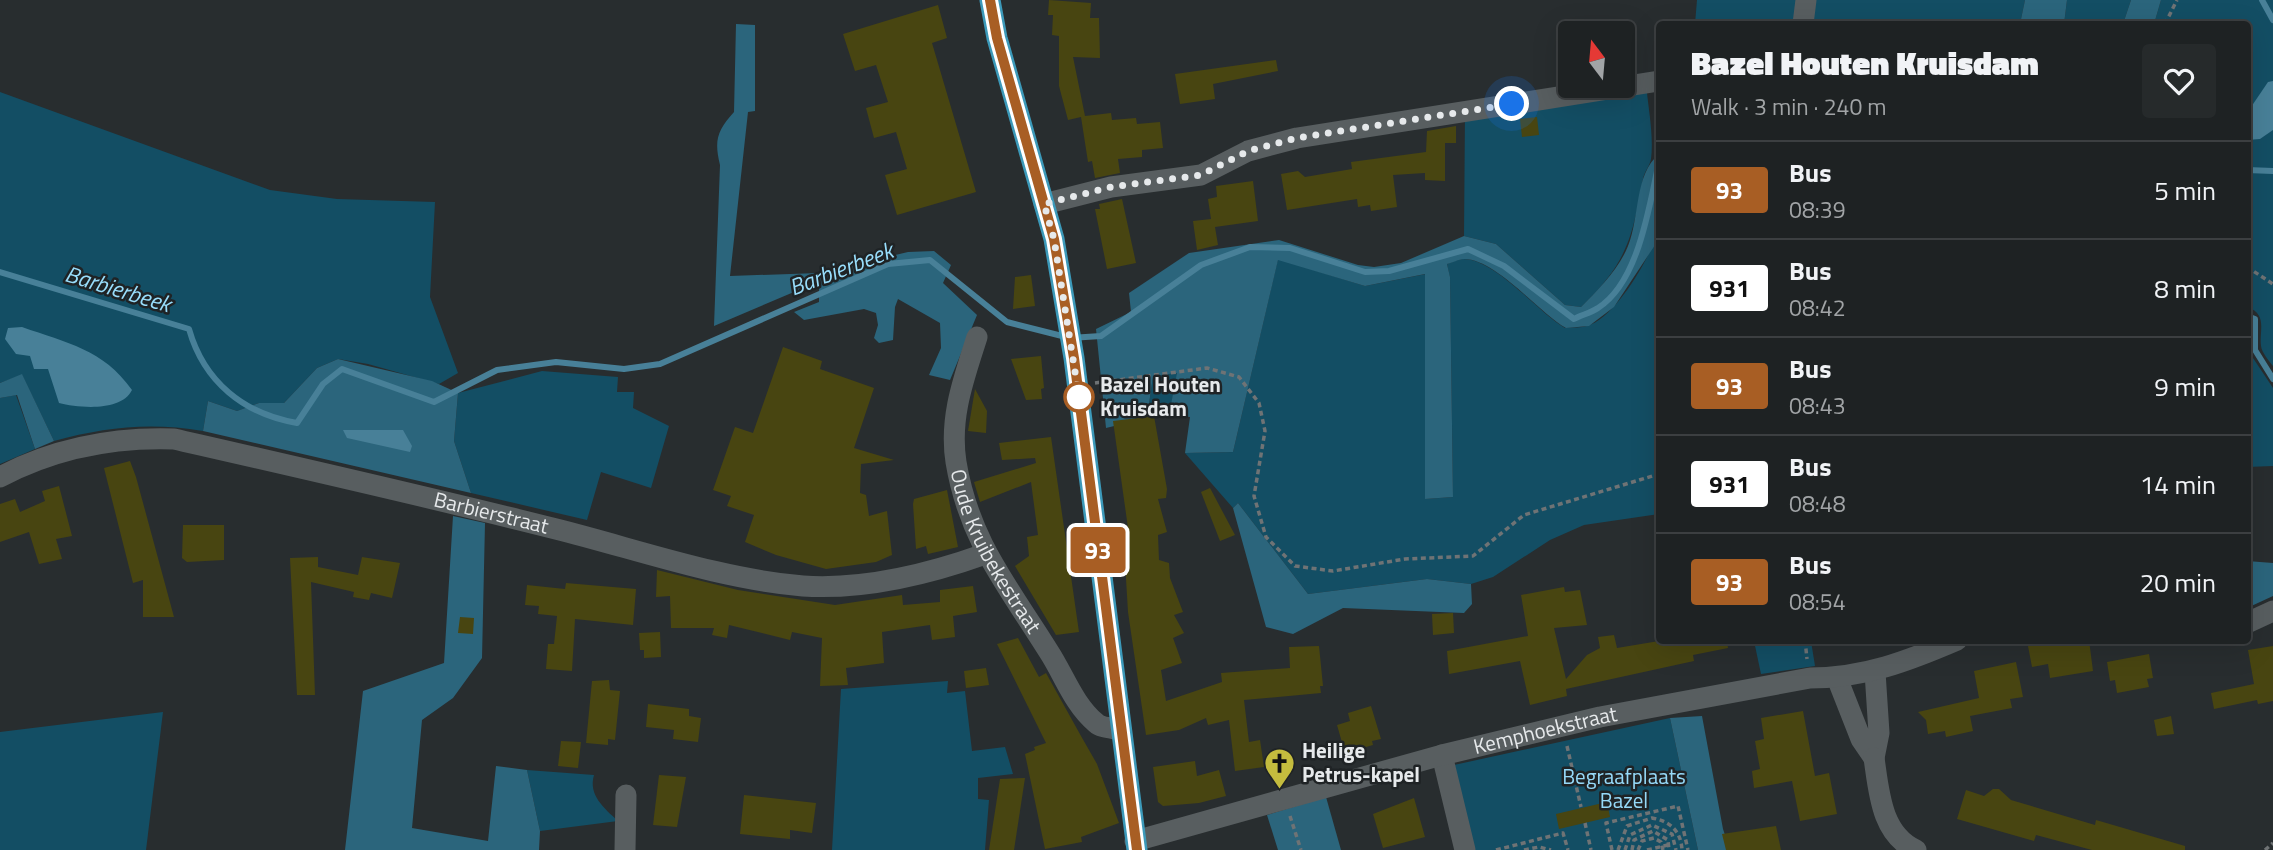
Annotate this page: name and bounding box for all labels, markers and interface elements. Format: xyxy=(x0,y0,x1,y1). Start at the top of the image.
north arrow xyxy=(1558,21,1634,98)
map controls xyxy=(1558,21,1635,98)
text: Bazel Houten Kruisdam xyxy=(1691,38,2039,88)
button: heart xyxy=(2142,44,2216,118)
your location xyxy=(1494,86,1529,121)
text: Walk · 3 min · 240 m xyxy=(1691,89,1887,124)
text: Bus xyxy=(1789,153,1831,192)
text: 5 min xyxy=(2154,171,2216,210)
text: 93 xyxy=(1716,172,1743,208)
text: 08:39 xyxy=(1789,192,1846,227)
water label: Barbierbeek xyxy=(784,232,901,304)
text: Bus xyxy=(1789,251,1831,290)
water label: Barbierbeek xyxy=(61,256,178,322)
text: 8 min xyxy=(2154,269,2216,308)
text: 931 xyxy=(1709,270,1750,306)
text: 08:42 xyxy=(1789,290,1846,325)
text: Bus xyxy=(1789,349,1831,388)
text: 9 min xyxy=(2154,367,2216,406)
place label: Bazel Houten Kruisdam xyxy=(1100,368,1221,424)
text: 93 xyxy=(1716,368,1743,404)
marker: Bazel Houten Kruisdam xyxy=(1064,382,1094,412)
text: 08:43 xyxy=(1789,388,1846,423)
text: Bus xyxy=(1789,447,1831,486)
text: 14 min xyxy=(2140,465,2216,504)
street label: Oude Kruibekestraat xyxy=(943,466,1050,640)
text: 931 xyxy=(1709,466,1750,502)
street label: Barbierstraat xyxy=(431,483,553,542)
text: 08:48 xyxy=(1789,486,1846,521)
line badge: 93 xyxy=(1066,527,1130,573)
text: 93 xyxy=(1085,532,1111,568)
text: Bus xyxy=(1789,545,1831,584)
text: 20 min xyxy=(2140,563,2216,602)
text: 93 xyxy=(1716,564,1743,600)
text: 08:54 xyxy=(1789,584,1846,619)
street label: Kemphoekstraat xyxy=(1470,697,1620,762)
place label: Heilige Petrus-kapel xyxy=(1302,734,1420,790)
church icon: Heilige Petrus-kapel xyxy=(1262,746,1296,790)
park label: Begraafplaats Bazel xyxy=(1562,760,1686,816)

